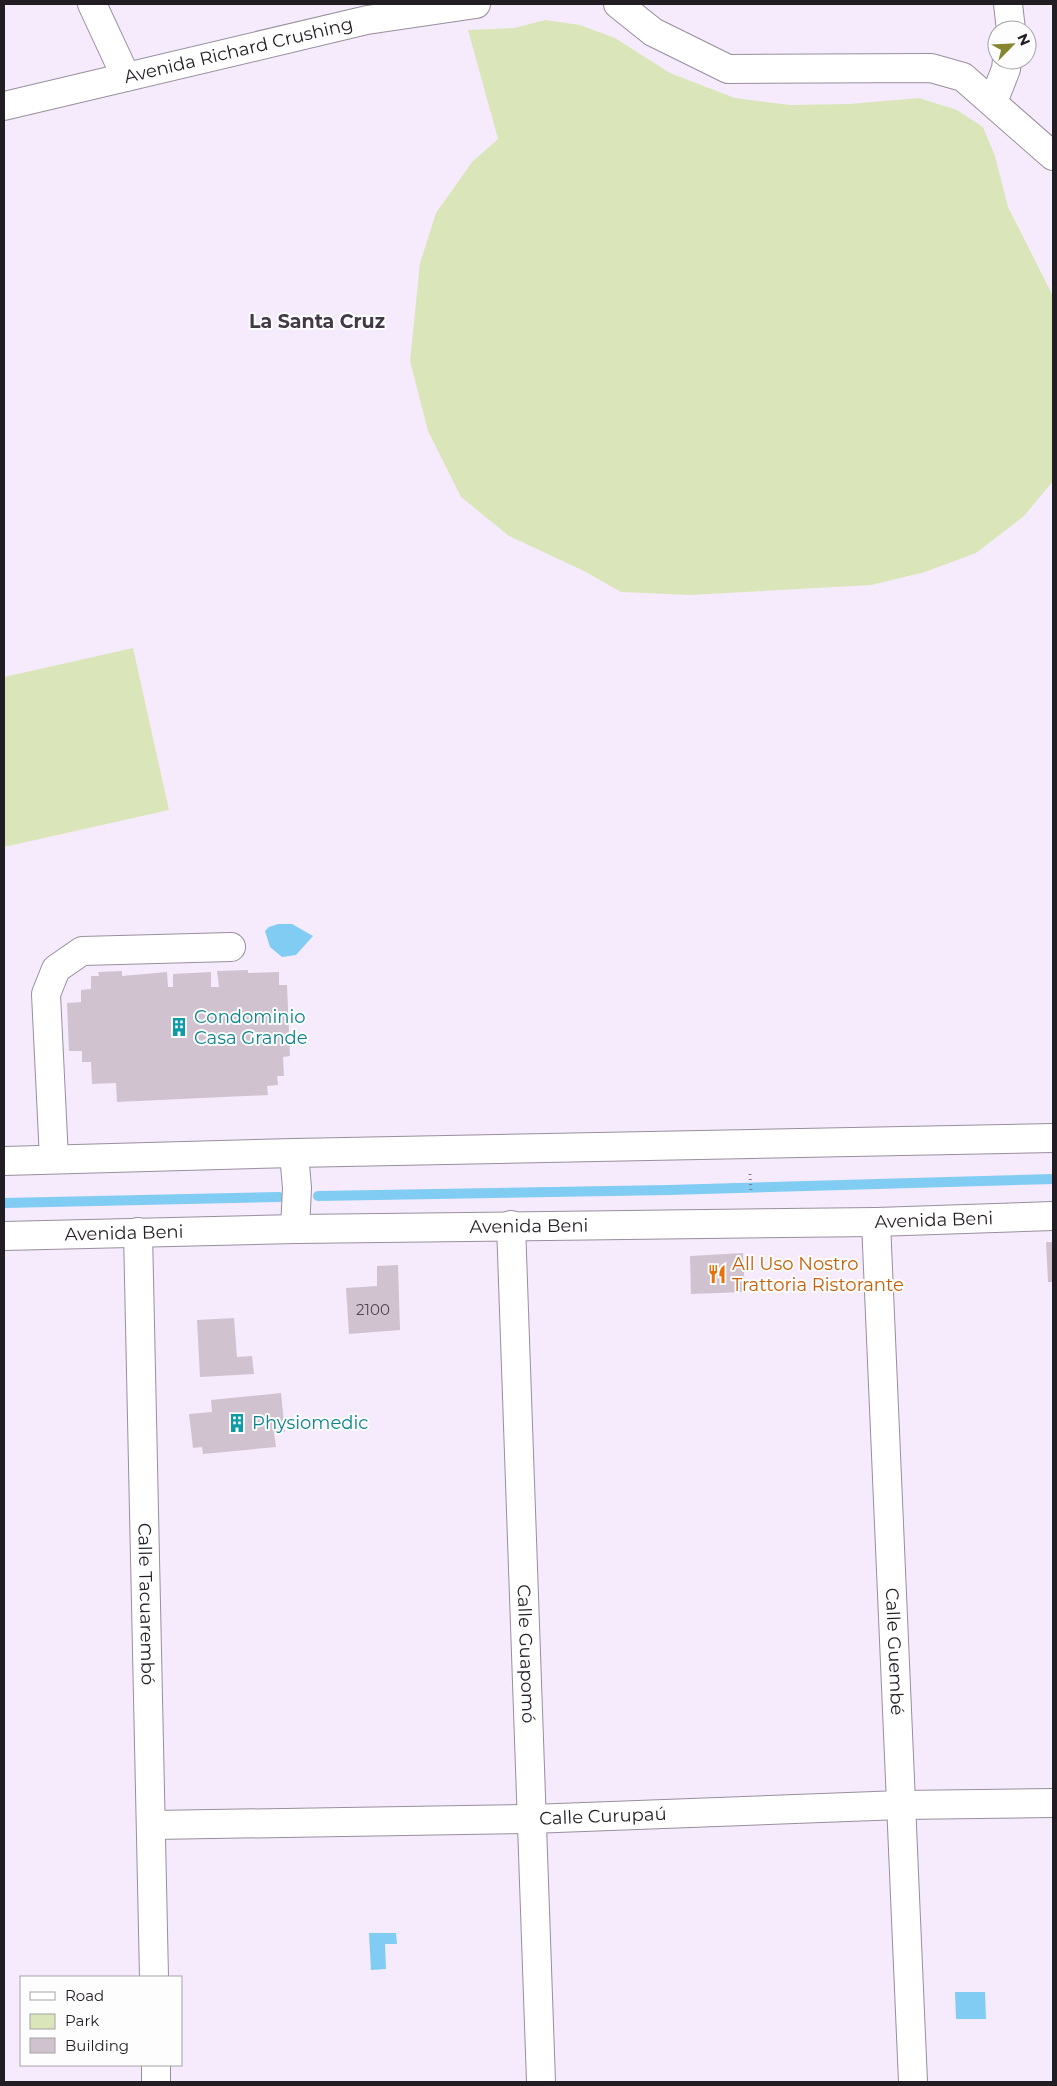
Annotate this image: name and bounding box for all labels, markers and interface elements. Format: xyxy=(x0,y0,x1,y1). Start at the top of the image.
street label: Avenida Richard Crushing xyxy=(122,13,355,88)
north arrow xyxy=(987,20,1037,70)
text: N xyxy=(1013,31,1034,49)
district label: La Santa Cruz xyxy=(249,310,385,333)
place label: Condominio Casa Grande xyxy=(194,1006,308,1049)
building icon: Condominio Casa Grande xyxy=(168,1016,190,1038)
street label: Avenida Beni xyxy=(874,1207,994,1233)
street label: Avenida Beni xyxy=(469,1214,588,1238)
street label: Avenida Beni xyxy=(64,1221,184,1246)
place label: All Uso Nostro Trattoria Ristorante xyxy=(732,1253,904,1296)
restaurant icon: All Uso Nostro Trattoria Ristorante xyxy=(706,1263,728,1285)
house number: 2100 xyxy=(356,1300,390,1319)
building icon: Physiomedic xyxy=(226,1412,248,1434)
place label: Physiomedic xyxy=(252,1412,368,1434)
street label: Calle Tacuarembó xyxy=(133,1523,159,1685)
street label: Calle Guapomó xyxy=(513,1584,539,1724)
street label: Calle Guembé xyxy=(881,1587,908,1716)
street label: Calle Curupaú xyxy=(539,1803,667,1830)
legend xyxy=(20,1976,182,2066)
text: Road xyxy=(65,1986,104,2005)
text: Park xyxy=(65,2011,99,2030)
text: Building xyxy=(65,2036,129,2055)

